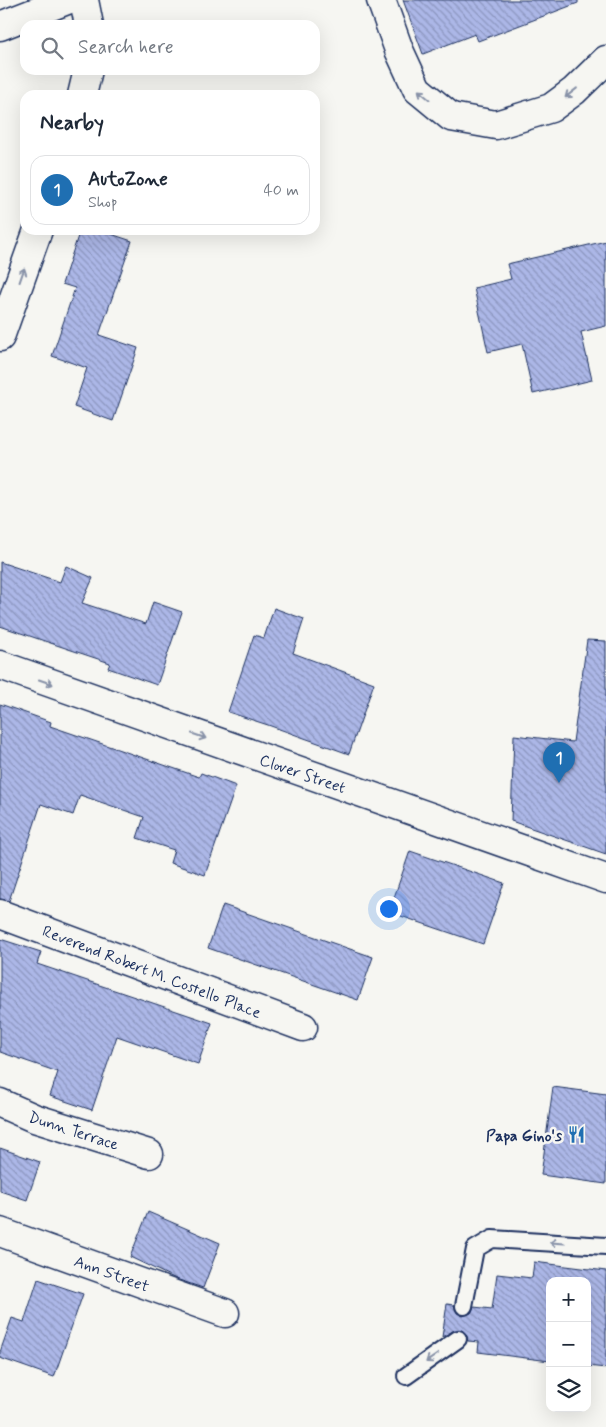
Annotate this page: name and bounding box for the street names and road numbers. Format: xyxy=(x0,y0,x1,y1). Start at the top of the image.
street label: Clover Street xyxy=(257,750,348,799)
street label: Reverend Robert M. Costello Place xyxy=(39,921,264,1024)
street label: Dunn Terrace xyxy=(26,1107,122,1156)
street label: Ann Street xyxy=(71,1251,152,1298)

